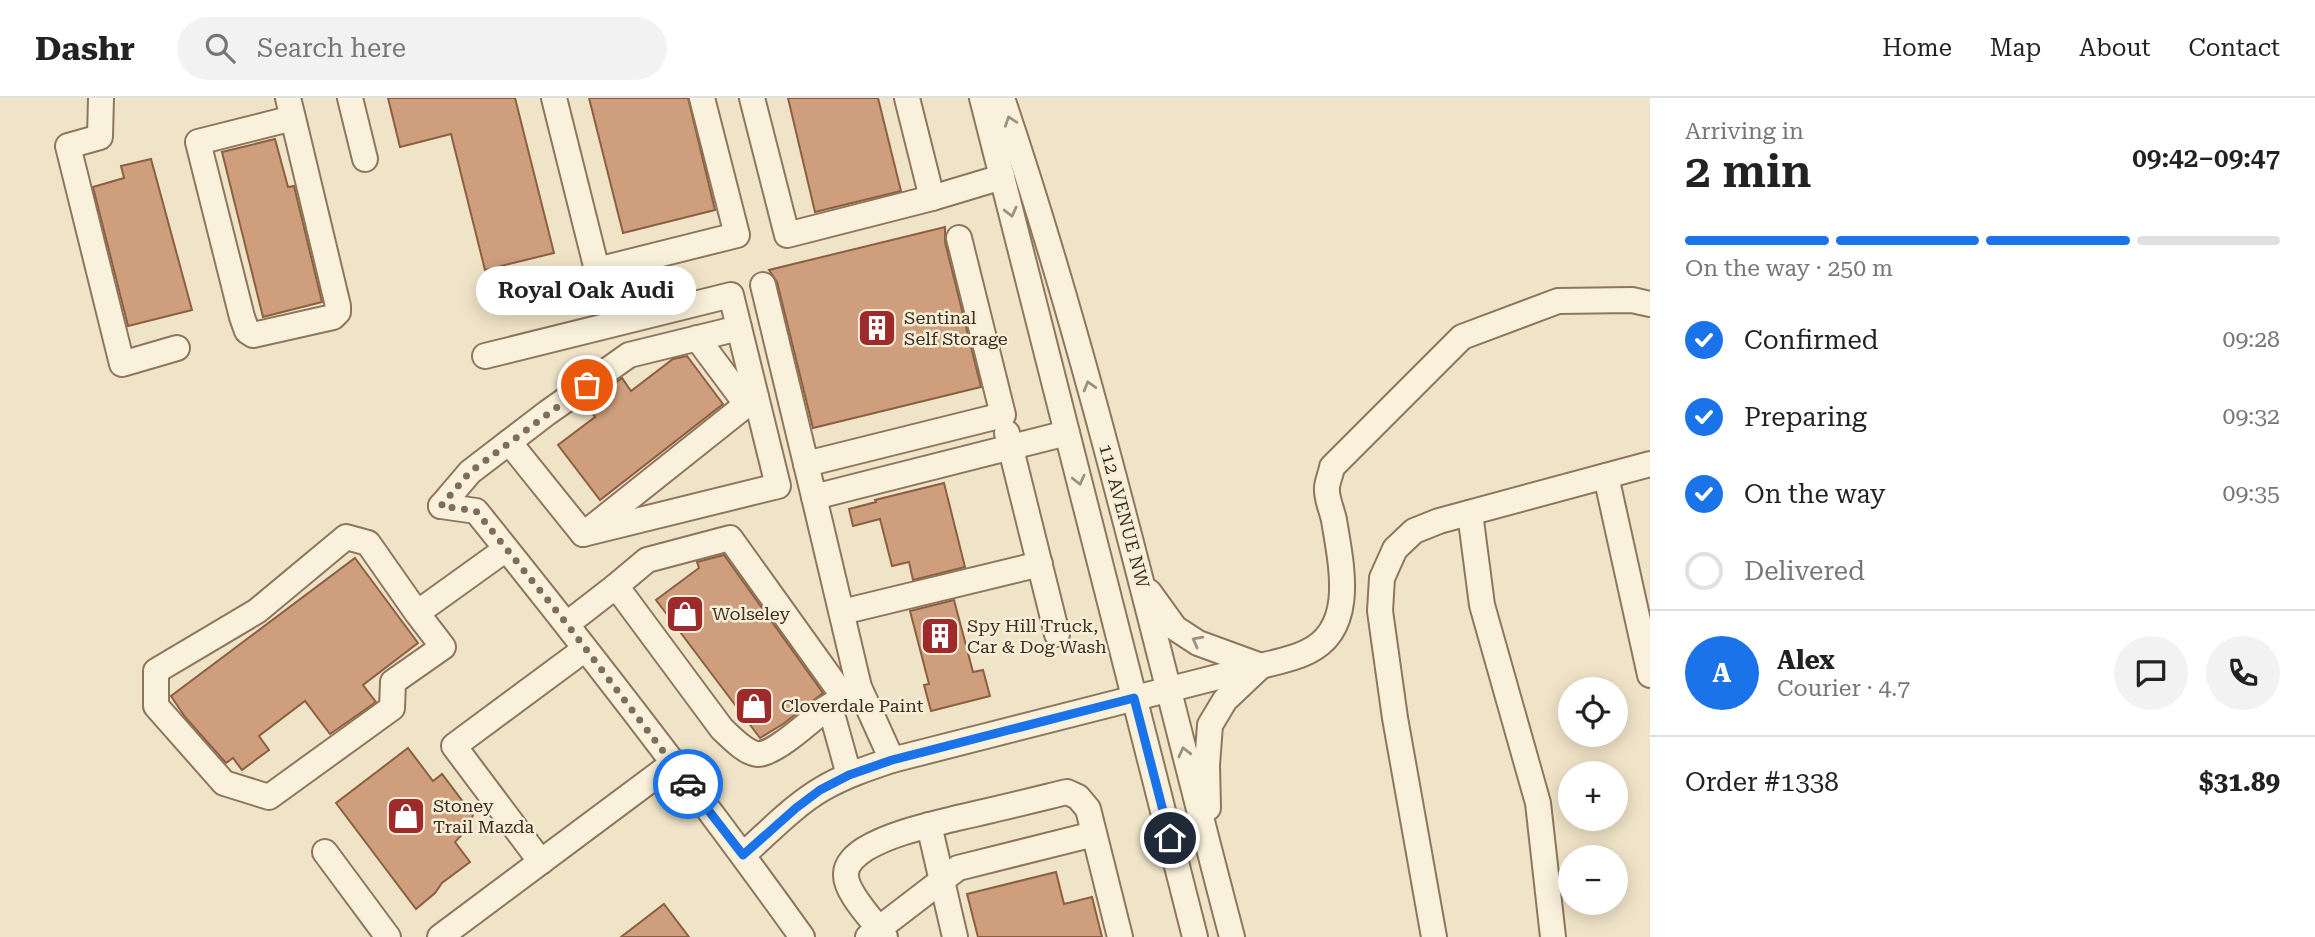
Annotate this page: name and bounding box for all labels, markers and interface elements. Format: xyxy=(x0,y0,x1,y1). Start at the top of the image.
search box xyxy=(177,17,667,80)
text: Dashr xyxy=(35,29,135,68)
icon: search xyxy=(201,29,239,67)
text: Search here xyxy=(257,33,406,63)
text: Home xyxy=(1882,34,1952,62)
text: Map xyxy=(1990,34,2041,62)
text: About xyxy=(2079,34,2150,62)
text: Contact xyxy=(2188,34,2280,62)
one-way arrow xyxy=(1004,116,1018,128)
text: Arriving in xyxy=(1685,118,1804,145)
text: 09:42–09:47 xyxy=(2132,143,2280,173)
text: 2 min xyxy=(1685,144,1812,198)
one-way arrow xyxy=(1003,206,1017,218)
text: On the way · 250 m xyxy=(1685,255,1893,282)
callout: Royal Oak Audi xyxy=(477,266,697,315)
text: Royal Oak Audi xyxy=(498,277,674,304)
building icon: Sentinal Self Storage xyxy=(856,307,898,349)
place label: Sentinal Self Storage xyxy=(904,307,1008,349)
icon: check xyxy=(1685,321,1723,359)
text: Confirmed xyxy=(1744,325,1879,355)
text: 09:28 xyxy=(2223,326,2280,353)
pin xyxy=(557,355,617,415)
icon: bag xyxy=(568,366,606,404)
one-way arrow xyxy=(1082,381,1097,393)
icon: check xyxy=(1685,398,1723,436)
text: Preparing xyxy=(1744,402,1867,432)
text: 09:32 xyxy=(2223,403,2280,430)
street label: 112 AVENUE NW xyxy=(1095,442,1154,591)
one-way arrow xyxy=(1071,474,1085,486)
icon: check xyxy=(1685,475,1723,513)
text: On the way xyxy=(1744,479,1885,509)
text: 09:35 xyxy=(2223,480,2280,507)
text: Delivered xyxy=(1744,556,1865,586)
shop icon: Wolseley xyxy=(664,593,706,635)
place label: Wolseley xyxy=(712,603,791,624)
building icon: Spy Hill Truck, Car & Dog Wash xyxy=(919,615,961,657)
place label: Spy Hill Truck, Car & Dog Wash xyxy=(967,615,1107,657)
one-way arrow xyxy=(1192,636,1205,649)
button: chat xyxy=(2114,636,2188,710)
button: phone xyxy=(2206,636,2280,710)
text: Alex xyxy=(1777,645,1835,675)
text: A xyxy=(1713,658,1731,688)
text: Courier · 4.7 xyxy=(1777,675,1910,702)
map controls xyxy=(1558,677,1628,915)
button: locate xyxy=(1558,677,1628,747)
shop icon: Cloverdale Paint xyxy=(733,685,775,727)
place label: Cloverdale Paint xyxy=(781,695,924,716)
one-way arrow xyxy=(1178,746,1192,758)
courier xyxy=(653,749,723,819)
button: + xyxy=(1558,761,1628,831)
icon: car xyxy=(669,765,707,803)
text: Order #1338 xyxy=(1685,767,1839,797)
text: $31.89 xyxy=(2199,767,2280,797)
shop icon: Stoney Trail Mazda xyxy=(385,795,427,837)
place label: Stoney Trail Mazda xyxy=(433,795,534,837)
pin xyxy=(1140,808,1200,868)
icon: home xyxy=(1151,819,1189,857)
button: − xyxy=(1558,845,1628,915)

